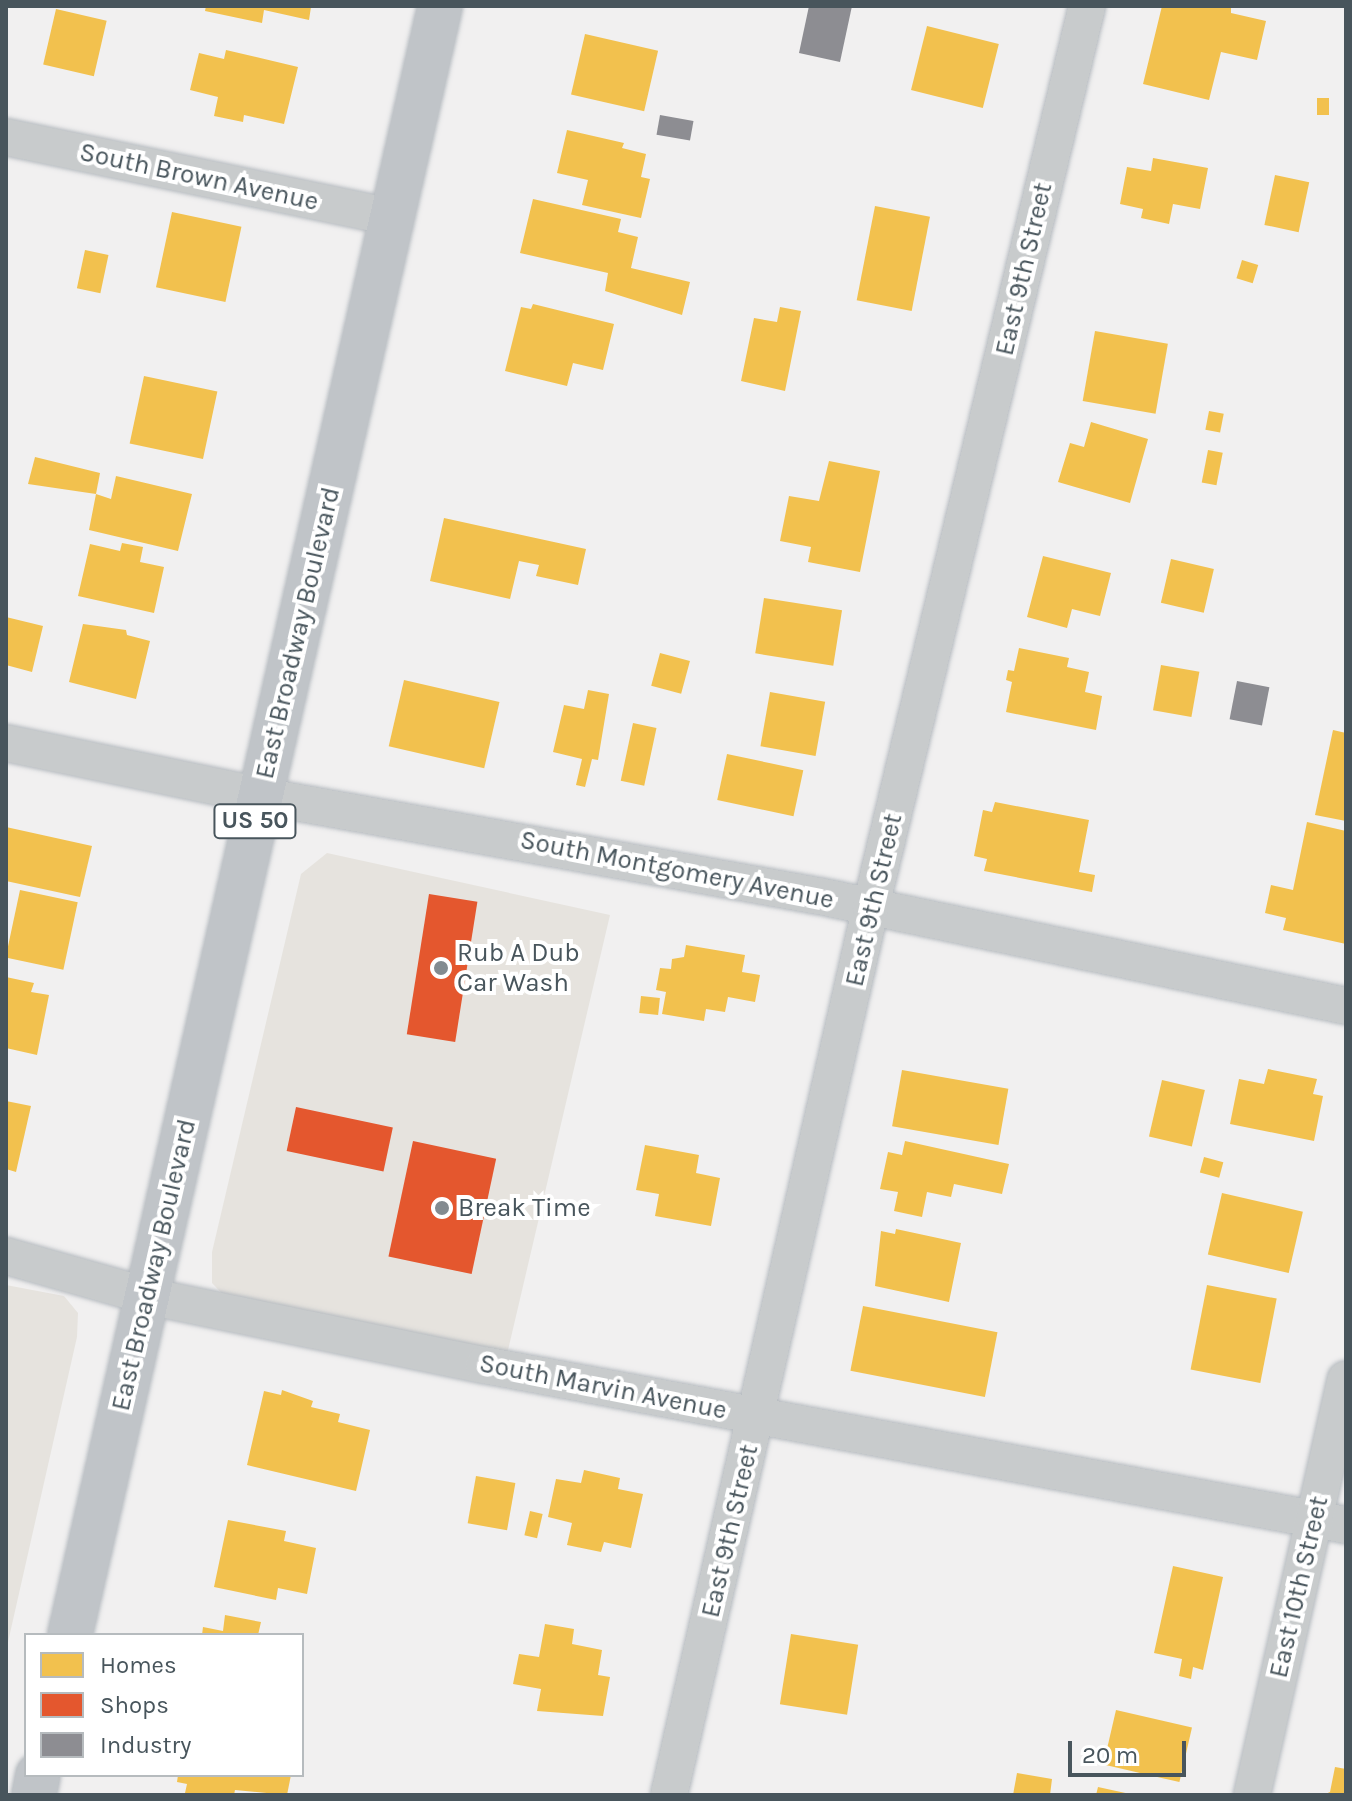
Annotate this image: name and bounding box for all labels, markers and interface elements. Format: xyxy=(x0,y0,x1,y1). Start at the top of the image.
street label: South Brown Avenue xyxy=(77,136,321,218)
street label: East 9th Street xyxy=(989,179,1059,359)
street label: East Broadway Boulevard xyxy=(249,484,347,782)
road number: US 50 xyxy=(213,801,297,841)
street label: East 9th Street xyxy=(839,810,909,990)
street label: South Montgomery Avenue xyxy=(518,824,836,916)
place label: Rub A Dub Car Wash xyxy=(457,937,580,998)
marker: Rub A Dub Car Wash xyxy=(432,959,450,977)
street label: East Broadway Boulevard xyxy=(105,1116,203,1414)
place label: Break Time xyxy=(458,1192,590,1224)
marker: Break Time xyxy=(433,1199,451,1217)
street label: South Marvin Avenue xyxy=(477,1348,729,1426)
street label: East 9th Street xyxy=(695,1441,765,1621)
street label: East 10th Street xyxy=(1263,1493,1335,1681)
legend xyxy=(24,1633,304,1777)
text: Homes xyxy=(100,1651,177,1679)
text: Shops xyxy=(100,1691,169,1719)
scale bar xyxy=(1072,1725,1190,1775)
text: Industry xyxy=(100,1731,191,1759)
text: 20 m xyxy=(1082,1741,1138,1769)

